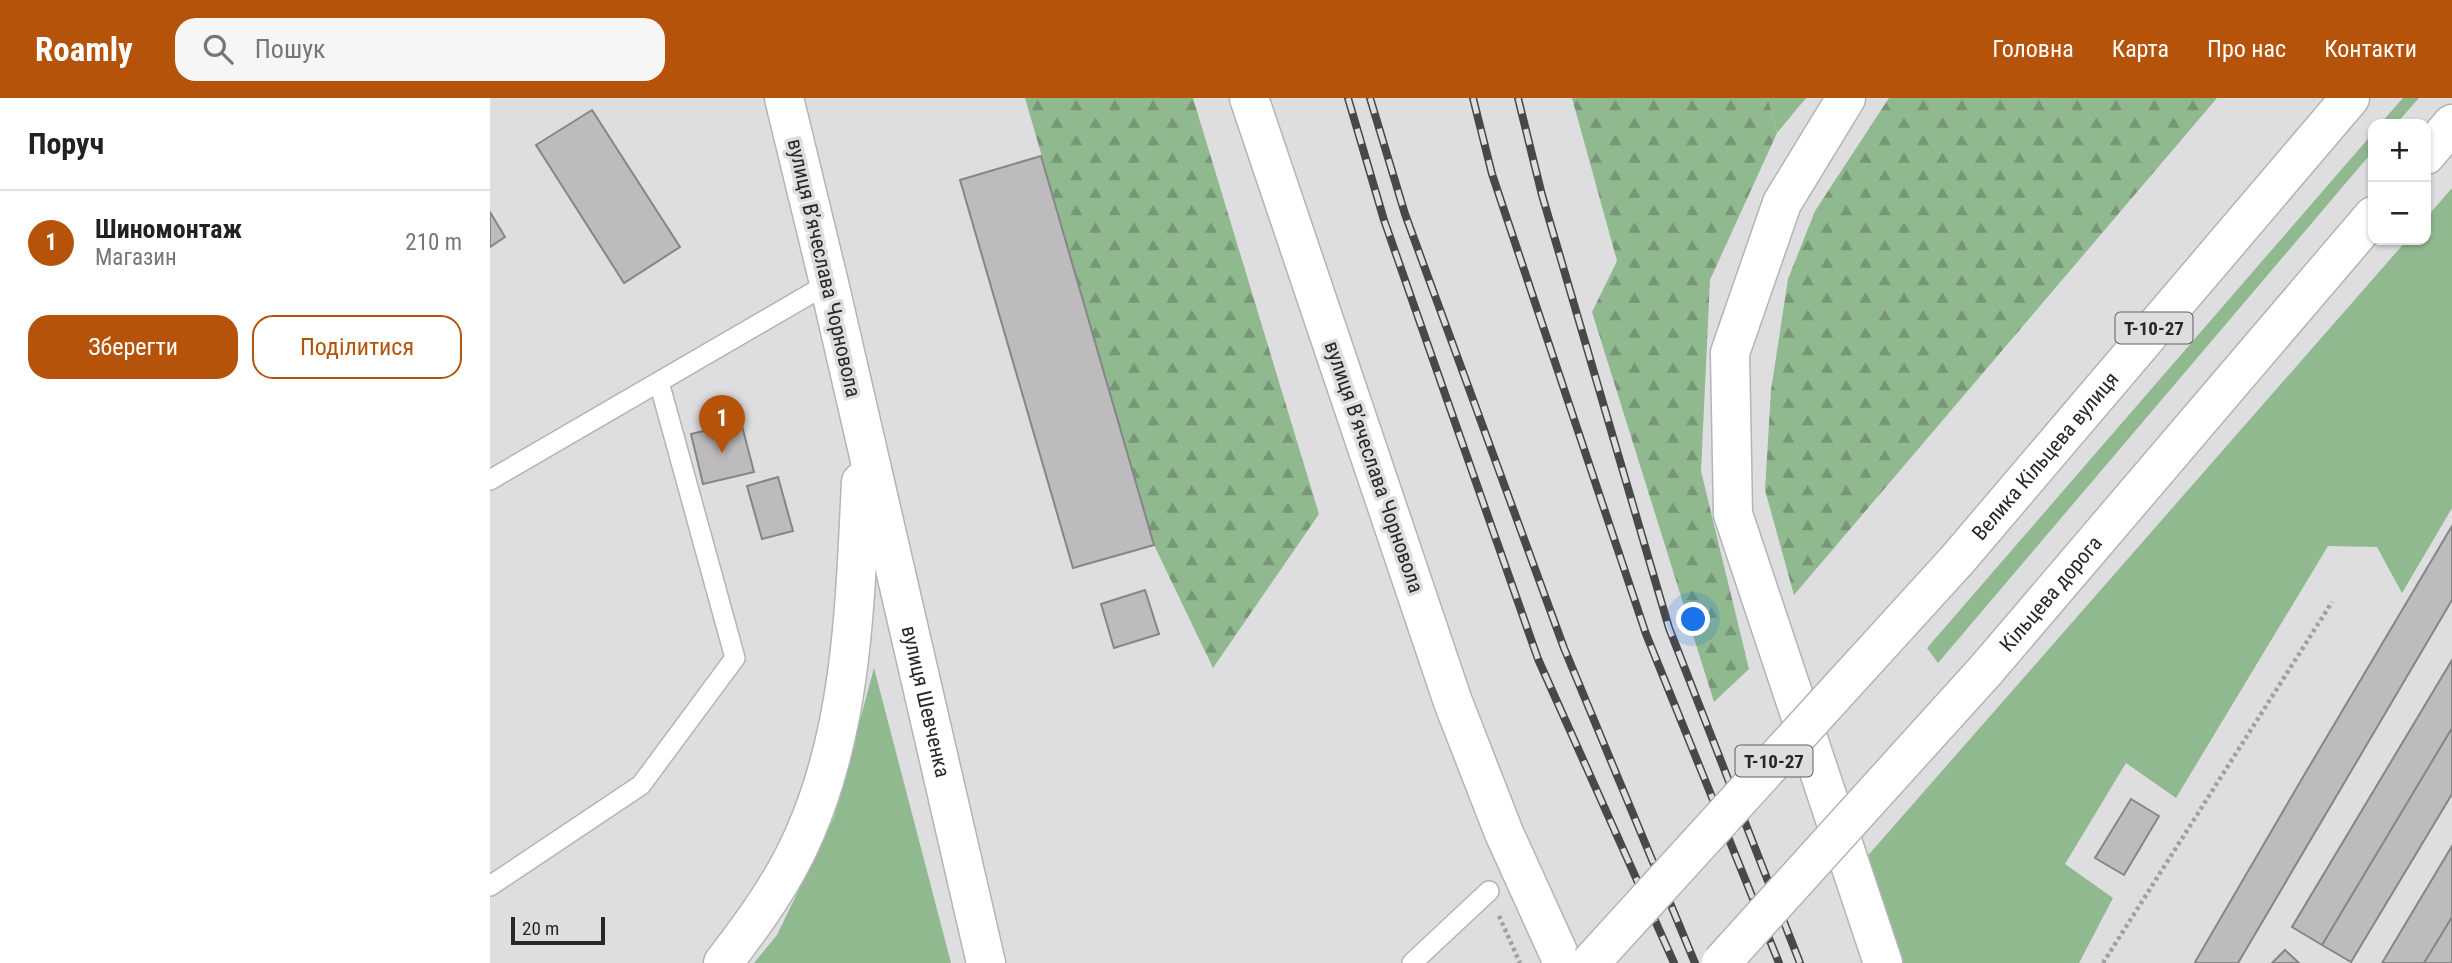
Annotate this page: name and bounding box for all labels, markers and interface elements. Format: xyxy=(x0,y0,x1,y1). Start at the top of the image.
search box xyxy=(175,18,665,81)
text: Roamly xyxy=(35,30,133,69)
icon: search xyxy=(199,30,237,68)
text: Пошук xyxy=(255,34,326,64)
text: Головна xyxy=(1992,35,2074,63)
text: Карта xyxy=(2112,35,2169,63)
text: Про нас xyxy=(2207,35,2286,63)
text: Контакти xyxy=(2324,35,2417,63)
map controls xyxy=(2368,119,2431,245)
button: + xyxy=(2368,119,2431,182)
text: Поруч xyxy=(28,126,104,161)
street label: вулиця Вʼячеслава Чорновола xyxy=(783,137,865,399)
button: − xyxy=(2368,182,2431,245)
text: Шиномонтаж xyxy=(95,214,242,244)
text: 1 xyxy=(45,229,57,256)
text: 210 m xyxy=(405,229,462,256)
text: Магазин xyxy=(95,244,177,271)
road number: Т-10-27 xyxy=(2116,312,2192,344)
button: Зберегти xyxy=(28,315,238,379)
button: Поділитися xyxy=(252,315,462,379)
street label: вулиця Вʼячеслава Чорновола xyxy=(1320,338,1428,596)
street label: Велика Кільцева вулиця xyxy=(1967,367,2124,545)
pin: 1 xyxy=(699,395,745,453)
street label: Кільцева дорога xyxy=(1995,531,2107,657)
your location xyxy=(1676,602,1710,636)
street label: вулиця Шевченка xyxy=(897,624,955,780)
road number: Т-10-27 xyxy=(1736,746,1812,776)
scale bar xyxy=(511,914,606,946)
text: 20 m xyxy=(522,917,559,940)

